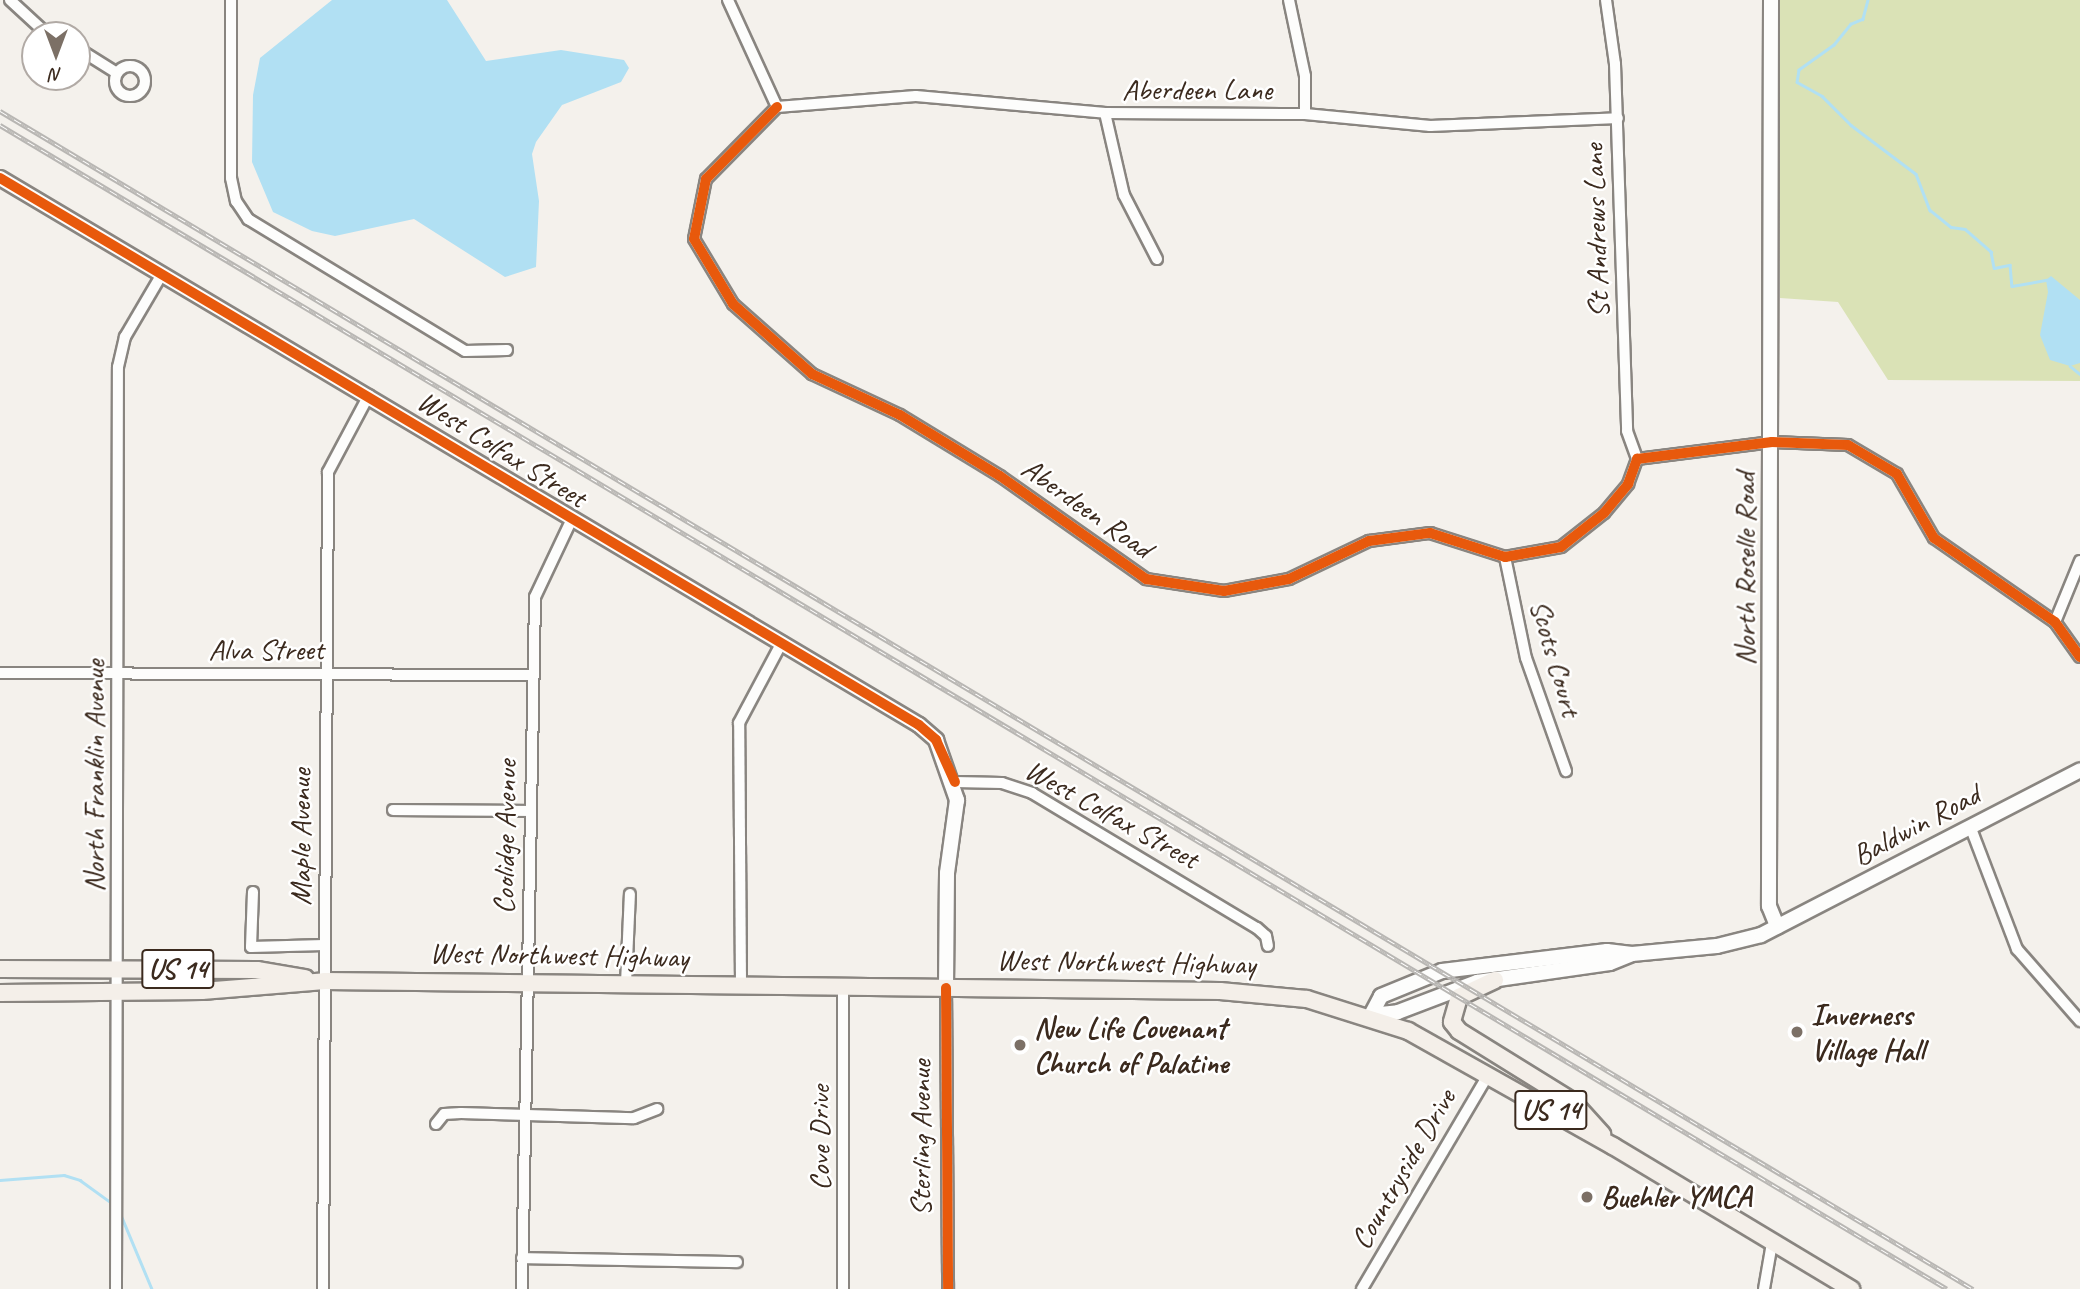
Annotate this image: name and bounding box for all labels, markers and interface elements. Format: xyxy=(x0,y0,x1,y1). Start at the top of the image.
north arrow xyxy=(21,21,91,91)
text: N xyxy=(50,63,62,87)
street label: Aberdeen Lane xyxy=(1122,71,1272,107)
street label: St Andrews Lane xyxy=(1575,143,1617,319)
street label: West Colfax Street xyxy=(411,383,593,515)
street label: Aberdeen Road xyxy=(1015,450,1159,566)
street label: North Roselle Road xyxy=(1727,472,1763,666)
street label: Scots Court xyxy=(1522,596,1590,720)
street label: Alva Street xyxy=(208,631,324,667)
street label: North Franklin Avenue xyxy=(76,660,112,892)
street label: West Colfax Street xyxy=(1019,752,1205,876)
street label: Coolidge Avenue xyxy=(486,759,524,915)
street label: Maple Avenue xyxy=(282,768,318,906)
street label: Baldwin Road xyxy=(1847,777,1985,873)
street label: West Northwest Highway xyxy=(429,935,689,975)
street label: West Northwest Highway xyxy=(996,942,1256,982)
road number: US 14 xyxy=(141,944,215,993)
place label: Inverness Village Hall xyxy=(1811,997,1924,1068)
place label: New Life Covenant Church of Palatine xyxy=(1034,1010,1228,1080)
marker: Inverness Village Hall xyxy=(1789,1024,1805,1040)
marker: New Life Covenant Church of Palatine xyxy=(1012,1037,1028,1053)
street label: Sterling Avenue xyxy=(902,1060,938,1216)
street label: Countryside Drive xyxy=(1343,1083,1463,1255)
street label: Cove Drive xyxy=(801,1085,837,1191)
road number: US 14 xyxy=(1514,1086,1588,1134)
place label: Buehler YMCA xyxy=(1601,1179,1751,1215)
marker: Buehler YMCA xyxy=(1579,1189,1595,1205)

